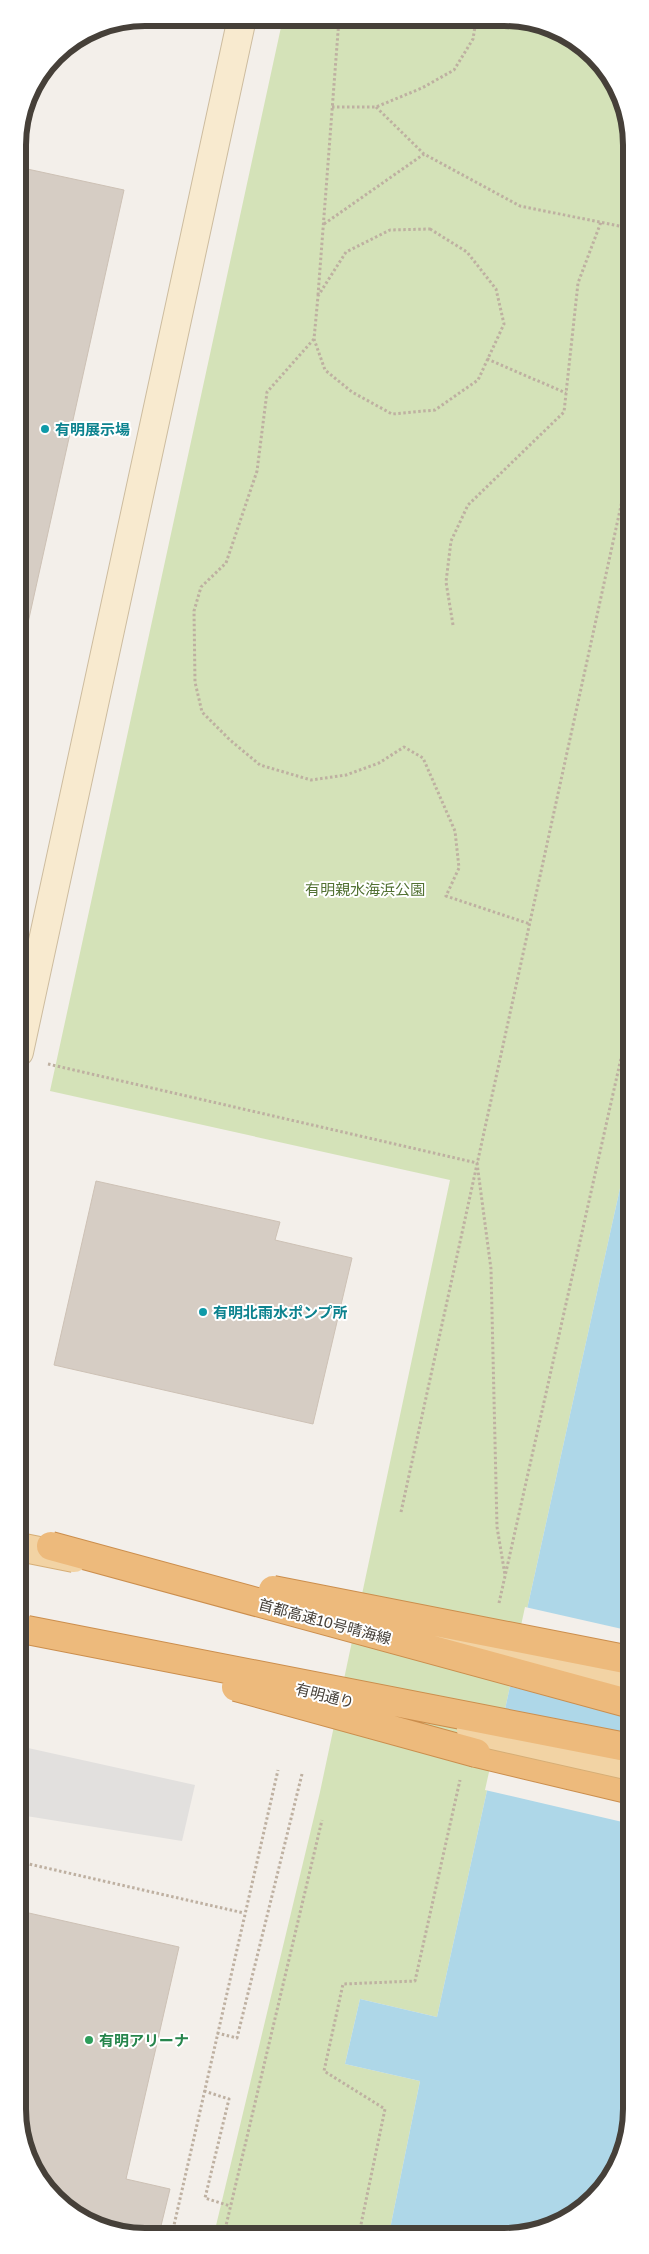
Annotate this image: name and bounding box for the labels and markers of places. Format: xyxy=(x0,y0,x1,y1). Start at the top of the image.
place label: 有明展示場 xyxy=(55,420,130,438)
marker: 有明展示場 xyxy=(39,423,51,435)
place label: 有明北雨水ポンプ所 xyxy=(213,1303,348,1321)
marker: 有明北雨水ポンプ所 xyxy=(197,1306,209,1318)
place label: 有明アリーナ xyxy=(99,2031,189,2049)
marker: 有明アリーナ xyxy=(83,2034,95,2046)

